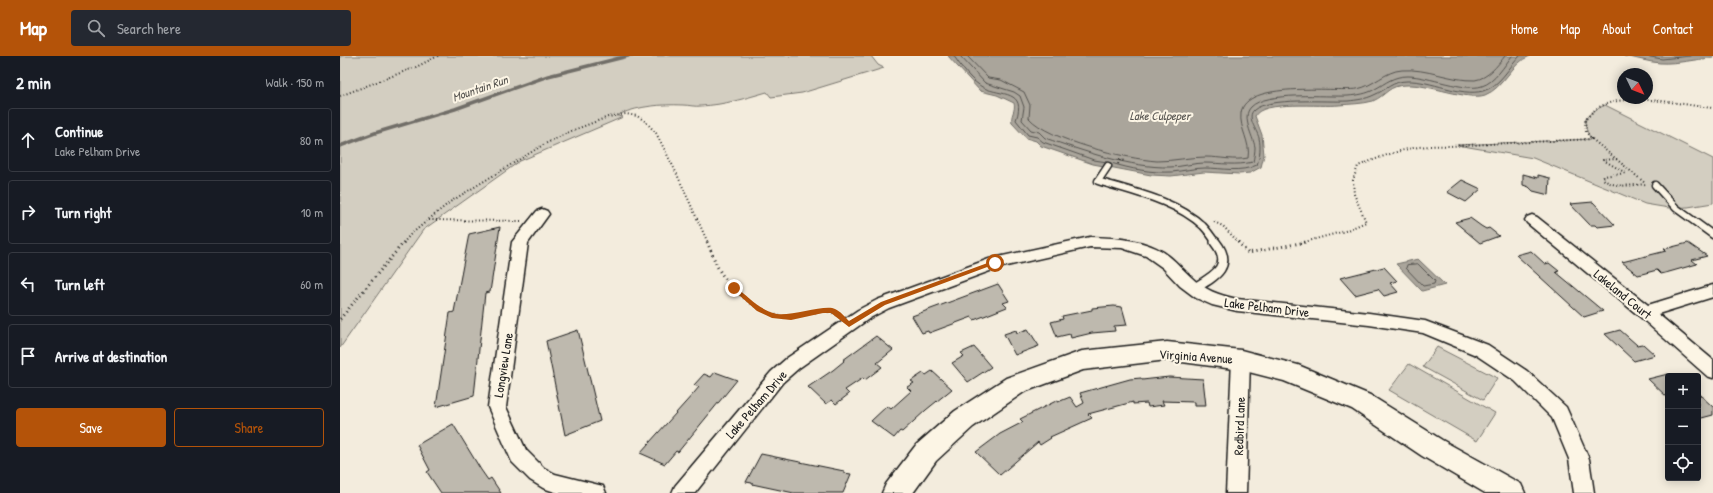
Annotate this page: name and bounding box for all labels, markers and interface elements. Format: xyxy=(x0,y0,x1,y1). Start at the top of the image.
search box xyxy=(71,10,351,46)
text: Map xyxy=(20,15,47,41)
icon: search xyxy=(85,17,107,39)
text: Search here xyxy=(117,18,181,39)
text: Home xyxy=(1511,19,1538,38)
text: Map xyxy=(1560,19,1580,38)
text: About xyxy=(1602,19,1631,38)
text: Contact xyxy=(1653,19,1693,38)
north arrow xyxy=(1617,68,1653,104)
water label: Mountain Run xyxy=(450,70,511,105)
text: 2 min xyxy=(16,71,51,94)
text: Walk · 150 m xyxy=(266,73,324,91)
water label: Lake Culpeper xyxy=(1130,107,1192,124)
text: Continue xyxy=(55,121,103,142)
icon: ahead xyxy=(17,129,39,151)
text: 80 m xyxy=(300,131,323,149)
text: Lake Pelham Drive xyxy=(55,142,140,160)
icon: right xyxy=(17,201,39,223)
text: Turn right xyxy=(55,202,111,223)
text: 10 m xyxy=(301,203,323,221)
route start xyxy=(986,254,1004,272)
street label: Lakeland Court xyxy=(1590,265,1656,323)
icon: left xyxy=(17,273,39,295)
text: Turn left xyxy=(55,274,105,295)
text: 60 m xyxy=(300,275,323,293)
route end xyxy=(725,279,743,297)
street label: Lake Pelham Drive xyxy=(1224,293,1310,321)
street label: Longview Lane xyxy=(489,331,517,399)
street label: Virginia Avenue xyxy=(1159,344,1233,368)
icon: arrive xyxy=(17,345,39,367)
text: Arrive at destination xyxy=(55,346,167,367)
street label: Lake Pelham Drive xyxy=(721,366,791,442)
map controls xyxy=(1665,373,1701,481)
button: + xyxy=(1665,373,1701,409)
street label: Redbird Lane xyxy=(1229,396,1249,456)
button: Save xyxy=(16,408,166,447)
button: Share xyxy=(174,408,324,447)
button: − xyxy=(1665,409,1701,445)
button: locate xyxy=(1665,445,1701,481)

